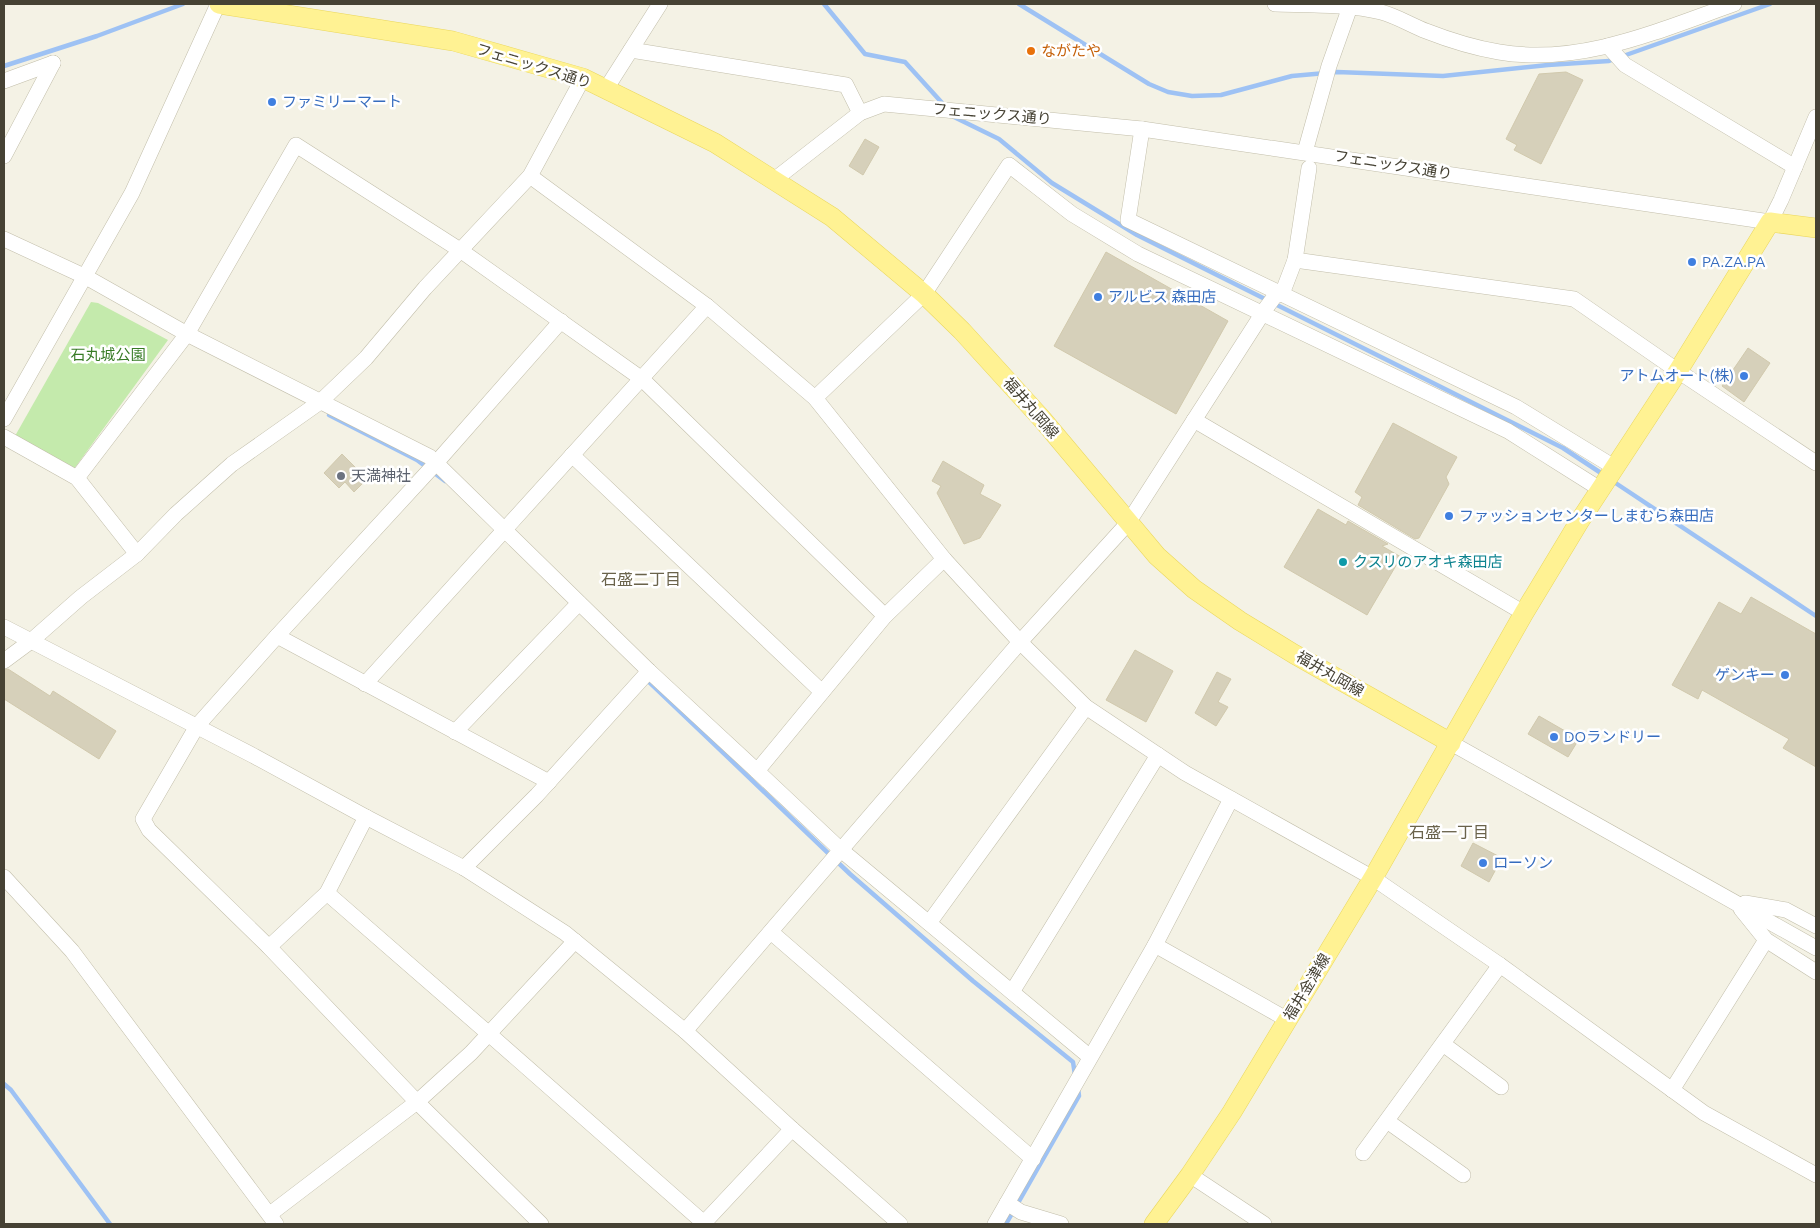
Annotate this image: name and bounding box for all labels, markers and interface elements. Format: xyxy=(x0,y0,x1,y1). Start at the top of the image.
street label: フェニックス通り xyxy=(474,40,594,91)
place label: ながたや xyxy=(1041,42,1101,59)
marker: ながたや xyxy=(1025,45,1037,57)
place label: ファミリーマート xyxy=(282,93,402,110)
marker: ファミリーマート xyxy=(266,96,278,108)
street label: フェニックス通り xyxy=(932,100,1052,127)
street label: フェニックス通り xyxy=(1333,147,1453,182)
place label: PA.ZA.PA xyxy=(1702,253,1765,270)
marker: PA.ZA.PA xyxy=(1686,256,1698,268)
place label: アルビス 森田店 xyxy=(1108,288,1216,305)
marker: アルビス 森田店 xyxy=(1092,291,1104,303)
park label: 石丸城公園 xyxy=(70,346,146,363)
place label: アトムオート(株) xyxy=(1620,367,1734,384)
marker: アトムオート(株) xyxy=(1738,370,1750,382)
street label: 福井丸岡線 xyxy=(1000,374,1062,442)
place label: 天満神社 xyxy=(351,467,411,484)
marker: 天満神社 xyxy=(335,470,347,482)
place label: ファッションセンターしまむら森田店 xyxy=(1459,507,1714,524)
marker: ファッションセンターしまむら森田店 xyxy=(1443,510,1455,522)
place label: クスリのアオキ森田店 xyxy=(1353,553,1503,570)
marker: クスリのアオキ森田店 xyxy=(1337,556,1349,568)
district label: 石盛二丁目 xyxy=(601,570,681,588)
street label: 福井丸岡線 xyxy=(1294,647,1367,700)
place label: ゲンキー xyxy=(1715,666,1775,683)
marker: ゲンキー xyxy=(1779,669,1791,681)
place label: DOランドリー xyxy=(1564,728,1661,745)
marker: DOランドリー xyxy=(1548,731,1560,743)
district label: 石盛一丁目 xyxy=(1409,823,1489,841)
place label: ローソン xyxy=(1493,854,1553,871)
marker: ローソン xyxy=(1477,857,1489,869)
street label: 福井金津線 xyxy=(1280,950,1333,1023)

